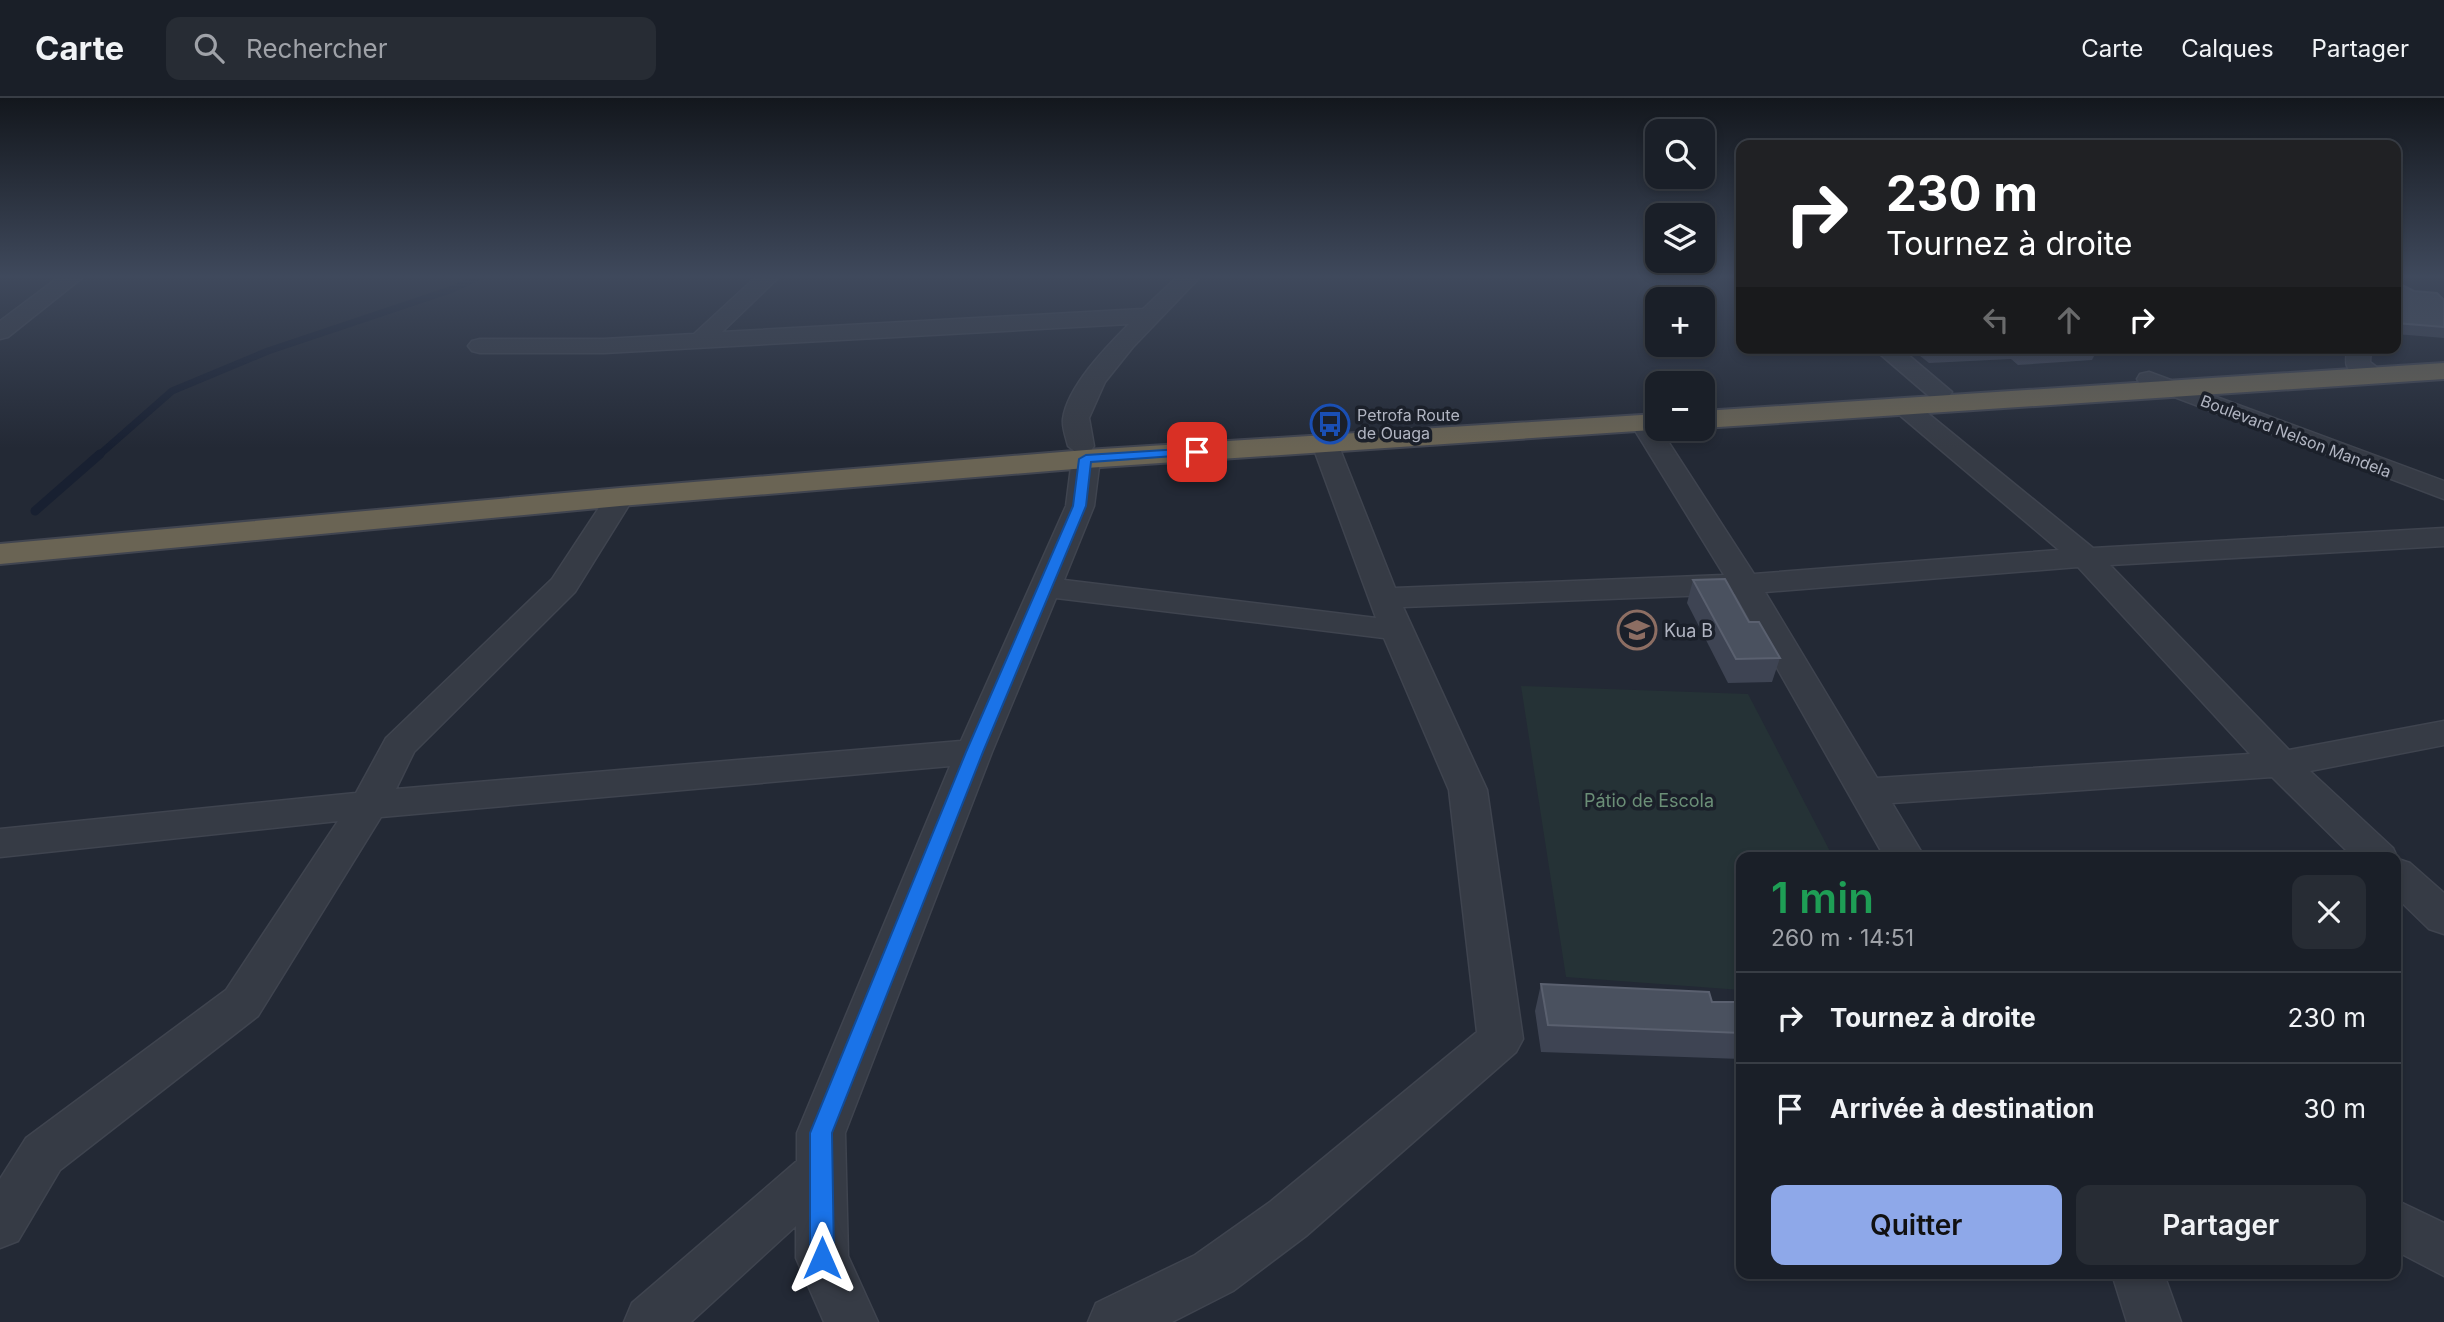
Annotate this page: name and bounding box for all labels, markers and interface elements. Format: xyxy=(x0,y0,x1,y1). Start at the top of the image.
search box xyxy=(166,17,656,80)
text: Carte xyxy=(35,28,124,68)
icon: search xyxy=(190,29,228,67)
text: Rechercher xyxy=(246,33,388,64)
text: Carte xyxy=(2081,34,2143,63)
text: Calques xyxy=(2181,34,2274,63)
text: Partager xyxy=(2312,34,2409,63)
map controls xyxy=(1645,119,1715,441)
button: search xyxy=(1645,119,1715,189)
text: 230 m xyxy=(1886,164,2038,223)
icon: right xyxy=(1771,168,1862,259)
button: layers xyxy=(1645,203,1715,273)
text: Tournez à droite xyxy=(1886,224,2132,263)
button: + xyxy=(1645,287,1715,357)
icon: left xyxy=(1977,301,2015,339)
icon: ahead xyxy=(2050,301,2088,339)
icon: right xyxy=(2123,301,2161,339)
button: − xyxy=(1645,371,1715,441)
street label: Boulevard Nelson Mandela xyxy=(2198,390,2394,482)
bus stop icon: Petrofa Route de Ouaga xyxy=(1309,403,1351,445)
place label: Petrofa Route de Ouaga xyxy=(1357,405,1460,443)
pin xyxy=(1167,422,1227,482)
icon: arrive xyxy=(1178,433,1216,471)
school or university icon: Kua B xyxy=(1616,609,1658,651)
place label: Kua B xyxy=(1664,620,1713,641)
park label: Pátio de Escola xyxy=(1584,790,1714,811)
text: 1 min xyxy=(1771,872,1874,923)
button: close xyxy=(2292,875,2366,949)
text: 260 m · 14:51 xyxy=(1771,924,1914,952)
icon: right xyxy=(1771,999,1809,1037)
text: Tournez à droite xyxy=(1830,1002,2036,1033)
text: 230 m xyxy=(2288,1002,2366,1033)
icon: arrive xyxy=(1771,1090,1809,1128)
text: Arrivée à destination xyxy=(1830,1093,2095,1124)
text: 30 m xyxy=(2303,1093,2366,1124)
button: Quitter xyxy=(1771,1185,2062,1265)
button: Partager xyxy=(2076,1185,2366,1265)
position arrow xyxy=(785,1221,859,1295)

